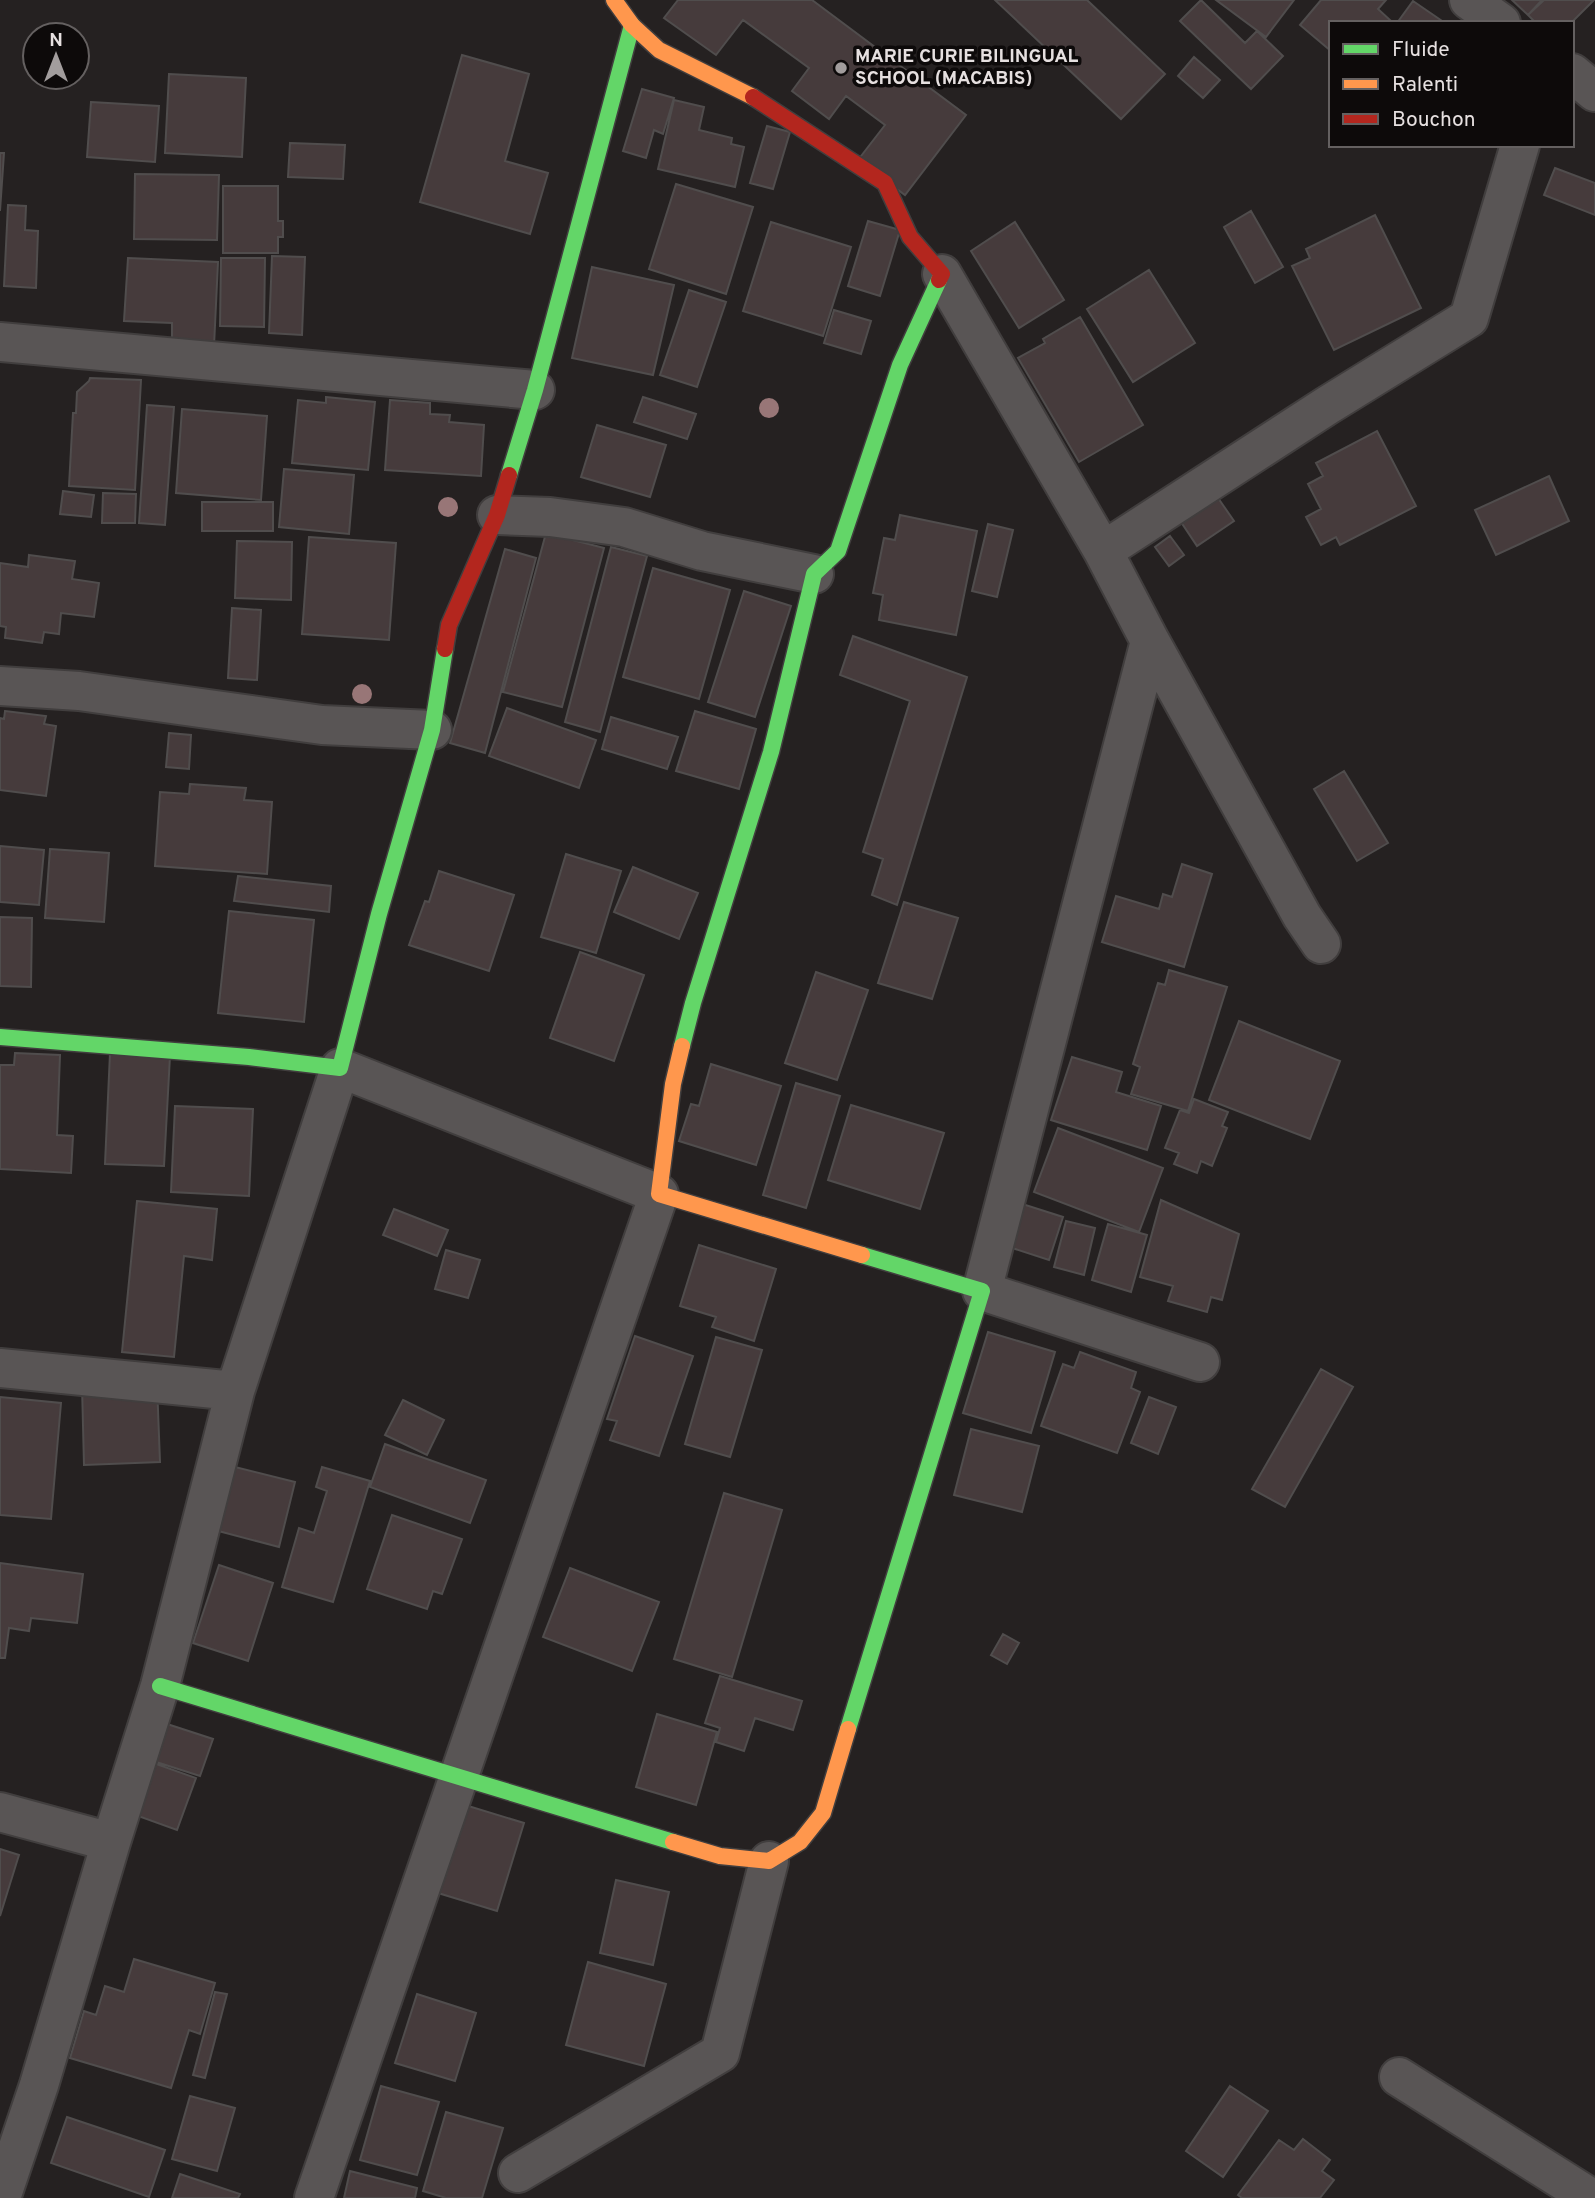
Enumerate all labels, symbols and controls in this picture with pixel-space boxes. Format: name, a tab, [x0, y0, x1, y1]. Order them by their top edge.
north arrow	[21, 21, 91, 91]
legend	[1329, 21, 1574, 147]
text: N	[49, 29, 63, 53]
text: Fluide	[1392, 37, 1450, 64]
place label: MARIE CURIE BILINGUAL SCHOOL (MACABIS)	[855, 45, 1079, 91]
marker: MARIE CURIE BILINGUAL SCHOOL (MACABIS)	[833, 60, 849, 76]
text: Ralenti	[1392, 72, 1458, 99]
text: Bouchon	[1392, 107, 1475, 134]

